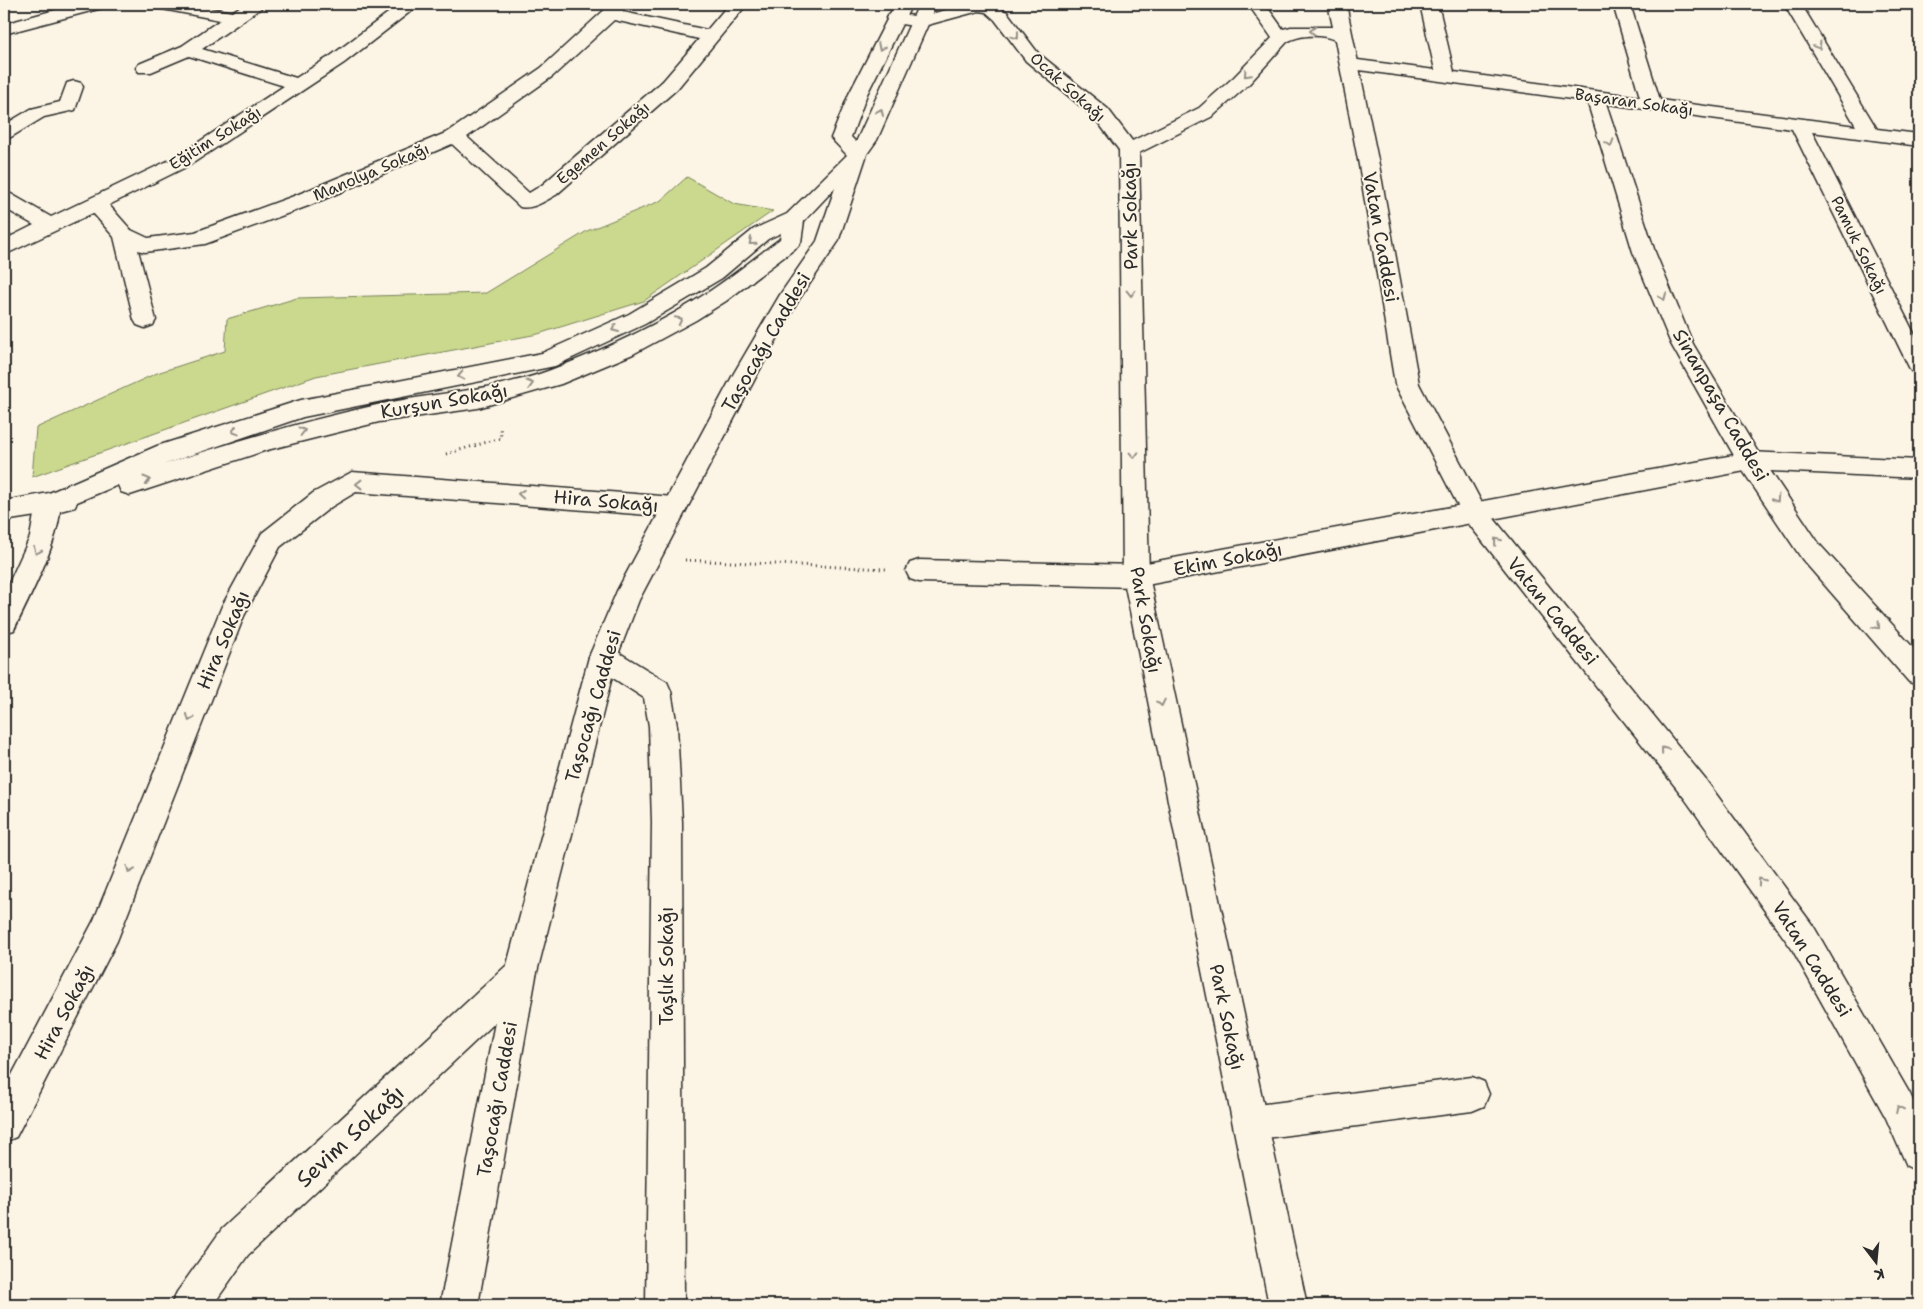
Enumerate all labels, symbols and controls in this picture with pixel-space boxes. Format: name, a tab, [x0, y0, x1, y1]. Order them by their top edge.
one-way arrow	[1308, 26, 1316, 36]
one-way arrow	[1011, 30, 1019, 39]
one-way arrow	[1812, 40, 1822, 49]
one-way arrow	[877, 42, 887, 51]
street label: Ocak Sokağı	[1026, 48, 1110, 126]
one-way arrow	[1244, 68, 1253, 77]
street label: Başaran Sokağı	[1574, 83, 1694, 121]
street label: Egemen Sokağı	[552, 97, 654, 189]
street label: Eğitim Sokağı	[165, 101, 265, 175]
one-way arrow	[873, 108, 884, 117]
street label: Manolya Sokağı	[310, 138, 432, 206]
one-way arrow	[1604, 139, 1614, 147]
street label: Park Sokağı	[1117, 162, 1143, 270]
street label: Vatan Caddesi	[1357, 170, 1405, 304]
street label: Pamuk Sokağı	[1826, 192, 1892, 298]
one-way arrow	[748, 236, 757, 245]
street label: Taşocağı Caddesi	[716, 267, 816, 417]
one-way arrow	[1126, 289, 1136, 297]
one-way arrow	[1656, 292, 1667, 301]
one-way arrow	[673, 316, 682, 326]
one-way arrow	[611, 323, 620, 333]
street label: Sinanpaşa Caddesi	[1667, 324, 1775, 486]
one-way arrow	[456, 370, 465, 381]
street label: Kurşun Sokağı	[378, 378, 510, 424]
one-way arrow	[525, 380, 533, 390]
one-way arrow	[231, 425, 240, 435]
one-way arrow	[298, 427, 306, 437]
one-way arrow	[1129, 452, 1139, 459]
one-way arrow	[143, 475, 151, 485]
one-way arrow	[354, 478, 362, 489]
street label: Hira Sokağı	[553, 484, 659, 518]
one-way arrow	[517, 489, 525, 500]
one-way arrow	[1770, 494, 1779, 503]
street label: Ekim Sokağı	[1171, 536, 1285, 582]
one-way arrow	[1495, 538, 1503, 547]
one-way arrow	[32, 546, 43, 555]
street label: Vatan Caddesi	[1502, 552, 1604, 670]
street label: Park Sokağı	[1124, 565, 1168, 675]
street label: Hira Sokağı	[191, 587, 255, 693]
one-way arrow	[1871, 620, 1880, 629]
street label: Taşocağı Caddesi	[559, 627, 627, 785]
one-way arrow	[1155, 698, 1166, 707]
one-way arrow	[186, 714, 196, 722]
one-way arrow	[1661, 747, 1669, 756]
one-way arrow	[126, 865, 136, 873]
one-way arrow	[1758, 877, 1767, 886]
street label: Vatan Caddesi	[1766, 896, 1858, 1022]
street label: Taşlık Sokağı	[654, 907, 679, 1025]
street label: Hira Sokağı	[28, 960, 100, 1064]
street label: Park Sokağı	[1204, 962, 1250, 1072]
street label: Taşocağı Caddesi	[471, 1019, 523, 1179]
street label: Sevim Sokağı	[290, 1078, 410, 1194]
one-way arrow	[1895, 1105, 1905, 1114]
north arrow	[1850, 1236, 1900, 1286]
text: K	[1872, 1265, 1887, 1285]

